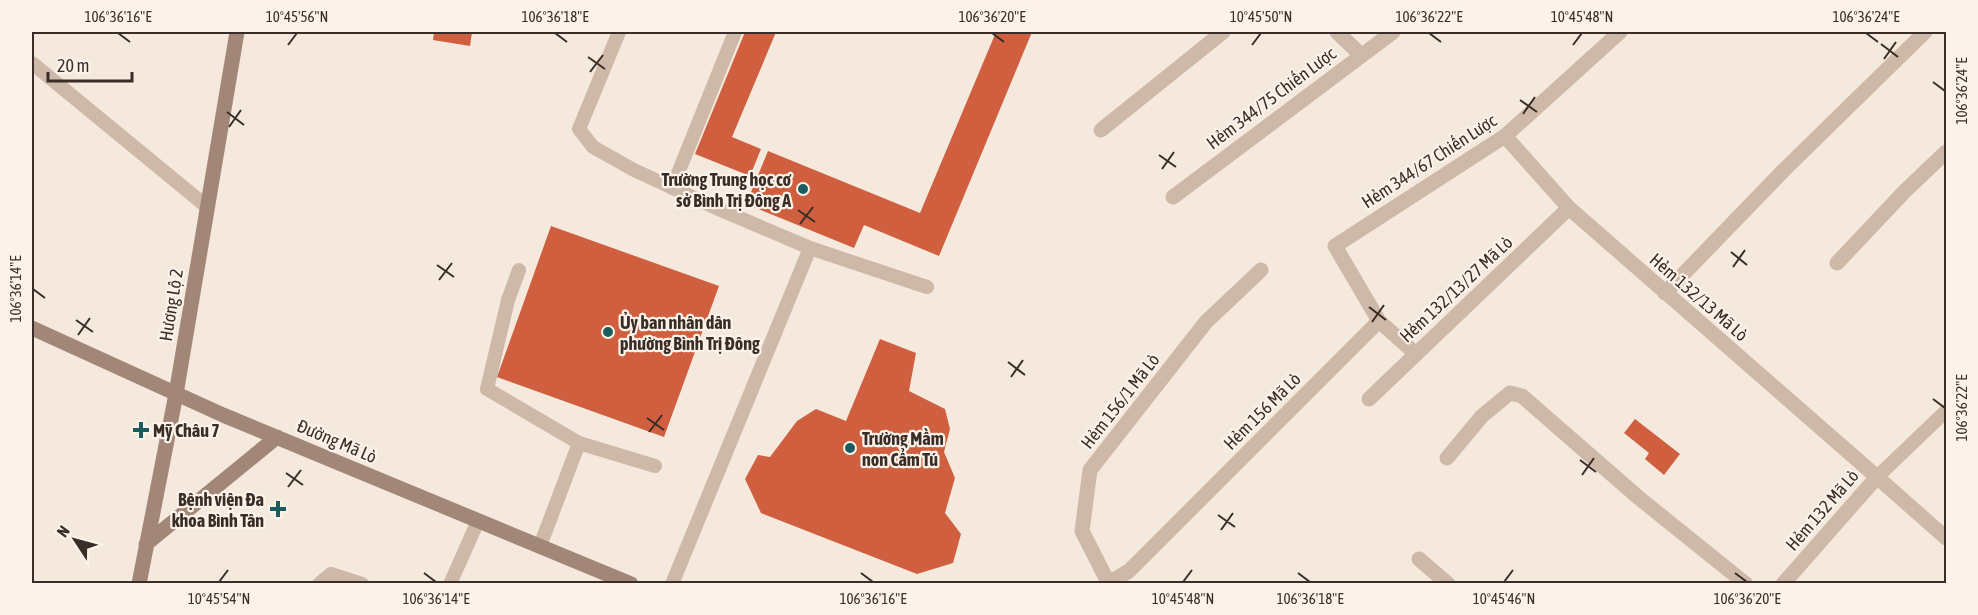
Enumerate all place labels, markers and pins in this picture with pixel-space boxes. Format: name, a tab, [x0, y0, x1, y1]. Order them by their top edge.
place label: Trường Trung học cơ sở Bình Trị Đông A	[662, 169, 792, 211]
marker: Trường Trung học cơ sở Bình Trị Đông A	[796, 182, 810, 196]
place label: Ủy ban nhân dân phường Bình Trị Đông	[620, 311, 760, 354]
marker: Ủy ban nhân dân phường Bình Trị Đông	[601, 325, 615, 339]
place label: Mỹ Châu 7	[153, 420, 220, 441]
marker: Mỹ Châu 7	[134, 423, 148, 437]
place label: Trường Mầm non Cẩm Tú	[862, 428, 944, 470]
marker: Trường Mầm non Cẩm Tú	[843, 441, 857, 455]
place label: Bệnh viện Đa khoa Bình Tân	[172, 489, 264, 531]
marker: Bệnh viện Đa khoa Bình Tân	[269, 500, 287, 518]

